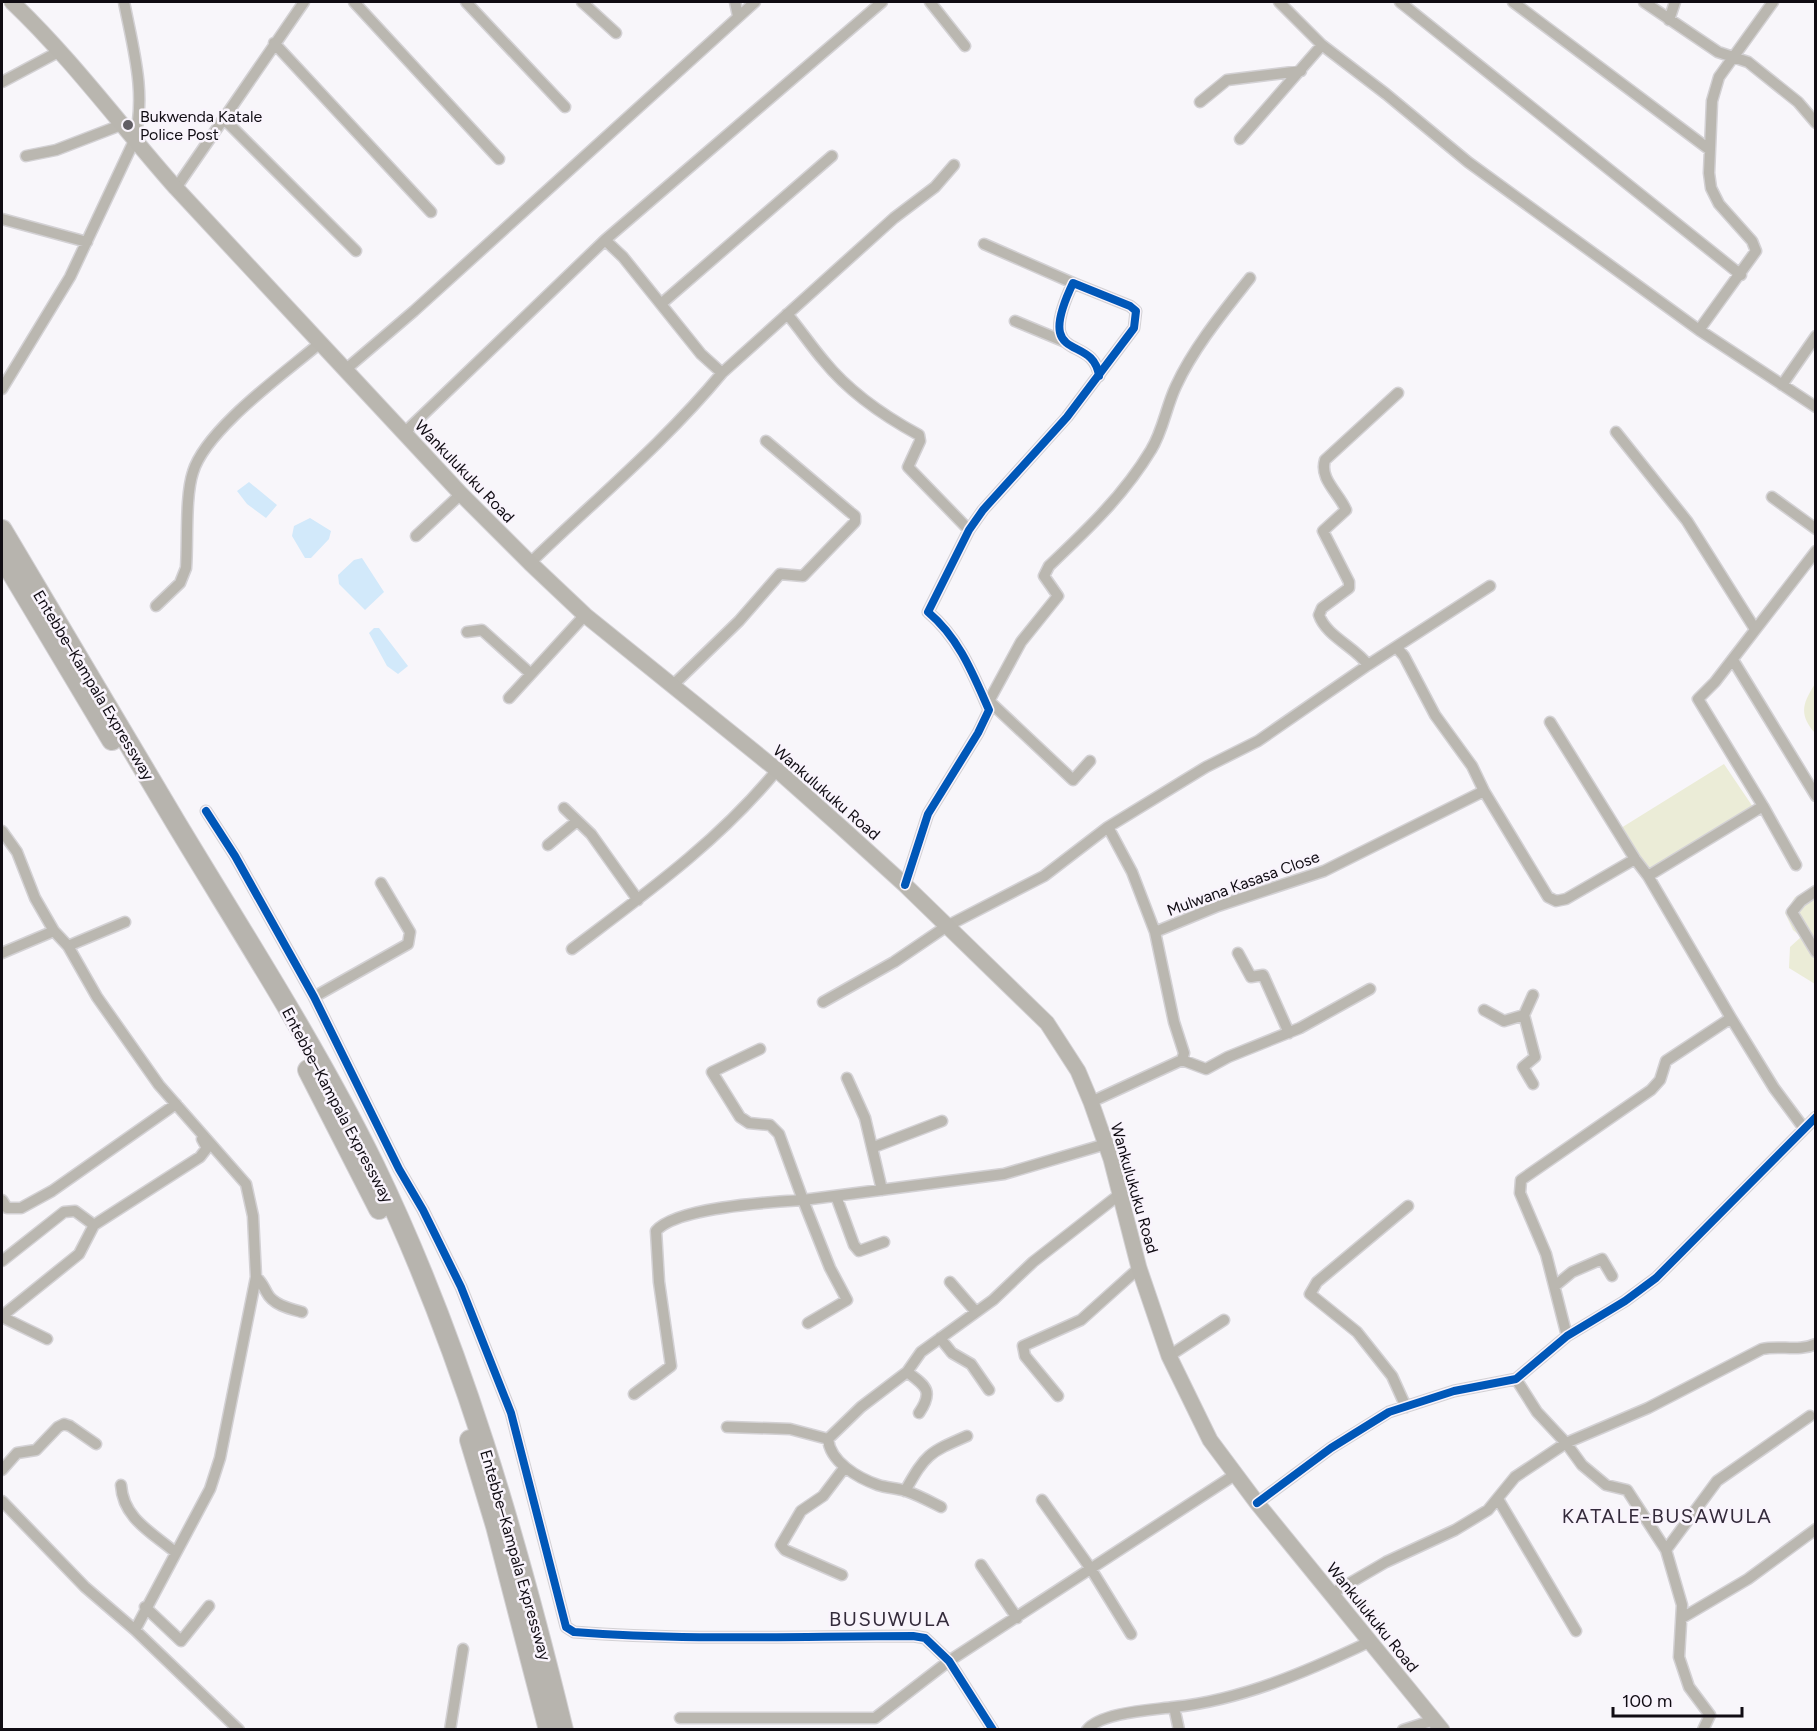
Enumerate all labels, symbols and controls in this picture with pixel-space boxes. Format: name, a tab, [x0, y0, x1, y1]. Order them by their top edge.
place label: Bukwenda Katale Police Post	[140, 107, 262, 144]
marker: Bukwenda Katale Police Post	[121, 118, 135, 132]
street label: Wankulukuku Road	[411, 416, 518, 527]
street label: Entebbe–Kampala Expressway	[29, 587, 158, 784]
street label: Wankulukuku Road	[769, 741, 884, 844]
street label: Mulwana Kasasa Close	[1164, 847, 1322, 920]
street label: Entebbe–Kampala Expressway	[278, 1004, 398, 1207]
street label: Wankulukuku Road	[1107, 1121, 1162, 1256]
street label: Entebbe–Kampala Expressway	[476, 1448, 555, 1663]
district label: KATALE-BUSAWULA	[1562, 1504, 1772, 1528]
street label: Wankulukuku Road	[1323, 1559, 1423, 1676]
district label: BUSUWULA	[829, 1607, 951, 1631]
scale bar	[1613, 1680, 1742, 1718]
text: 100 m	[1622, 1690, 1672, 1712]

